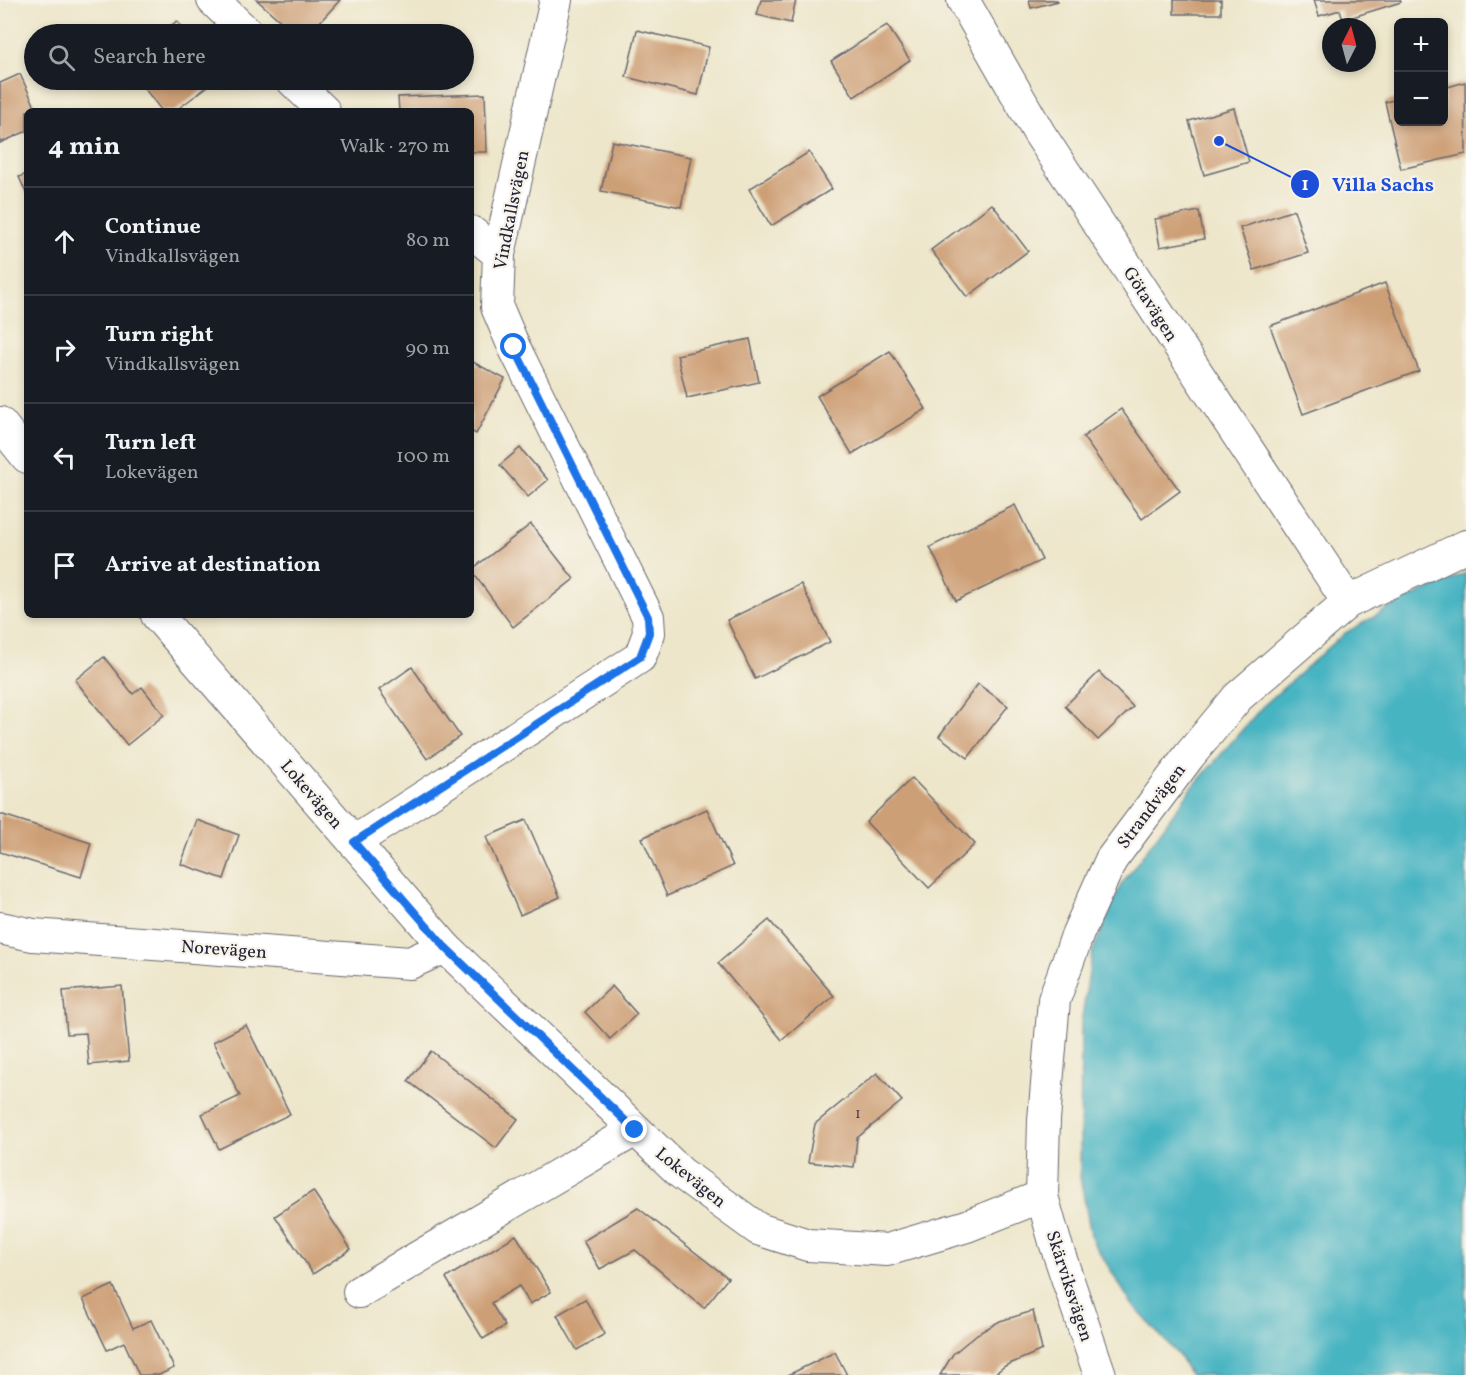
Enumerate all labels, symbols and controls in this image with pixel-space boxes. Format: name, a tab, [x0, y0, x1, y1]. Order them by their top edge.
north arrow	[1322, 18, 1376, 72]
map controls	[1394, 18, 1448, 126]
button: +	[1394, 18, 1448, 72]
search box	[24, 24, 474, 90]
icon: search	[45, 41, 78, 74]
text: Search here	[93, 42, 206, 73]
button: −	[1394, 72, 1448, 126]
text: 4 min	[48, 129, 120, 165]
text: Walk · 270 m	[340, 133, 450, 161]
street label: Vindkallsvägen	[489, 148, 536, 272]
callout: Villa Sachs	[1290, 165, 1446, 203]
text: Villa Sachs	[1332, 172, 1434, 200]
text: 1	[1301, 173, 1309, 198]
text: Continue	[105, 212, 201, 243]
icon: ahead	[48, 225, 81, 258]
text: 80 m	[406, 227, 450, 255]
text: Vindkallsvägen	[105, 243, 240, 271]
street label: Götavägen	[1116, 263, 1183, 347]
text: Turn right	[105, 320, 213, 351]
icon: right	[48, 333, 81, 366]
route start	[500, 333, 526, 359]
text: 90 m	[406, 335, 450, 363]
text: Vindkallsvägen	[105, 351, 240, 379]
text: Turn left	[105, 428, 196, 459]
icon: left	[48, 441, 81, 474]
text: 100 m	[396, 443, 450, 471]
text: Lokevägen	[105, 459, 199, 487]
icon: arrive	[48, 549, 81, 582]
text: Arrive at destination	[105, 550, 321, 581]
street label: Lokevägen	[274, 755, 348, 835]
street label: Strandvägen	[1112, 759, 1193, 855]
street label: Norevägen	[180, 935, 268, 966]
house number: 1	[855, 1104, 861, 1125]
route end	[621, 1116, 647, 1142]
street label: Lokevägen	[649, 1142, 731, 1215]
street label: Skärviksvägen	[1039, 1228, 1098, 1345]

